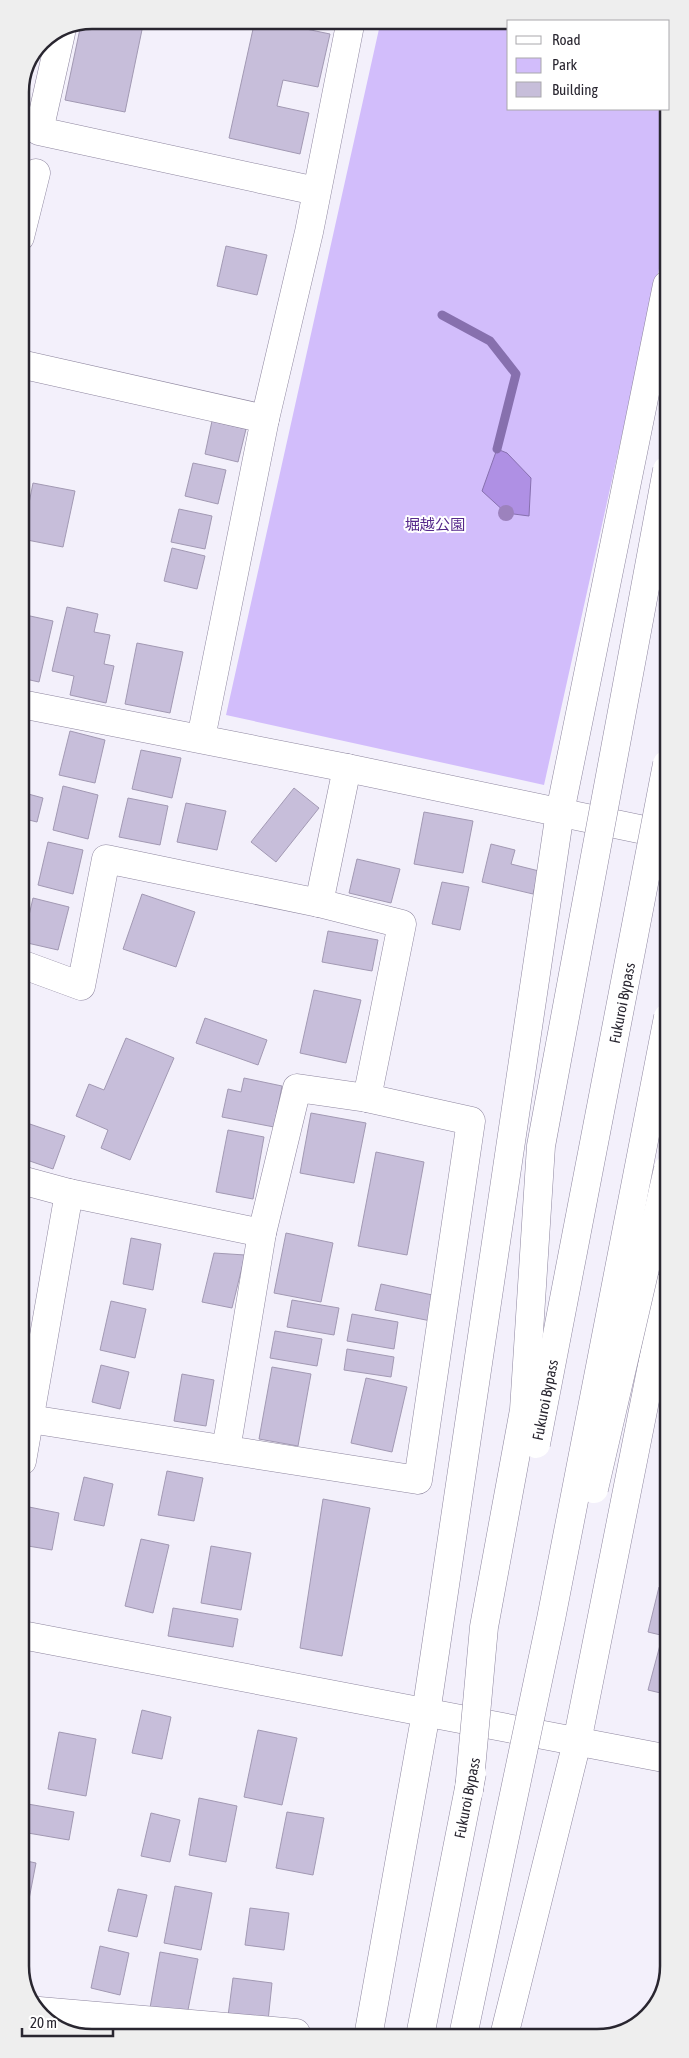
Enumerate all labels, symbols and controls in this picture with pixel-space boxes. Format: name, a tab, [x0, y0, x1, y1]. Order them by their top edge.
legend	[507, 20, 669, 110]
text: Road	[552, 31, 581, 48]
text: Park	[552, 56, 577, 73]
text: Building	[552, 81, 598, 98]
park label: 堀越公園	[405, 516, 465, 533]
street label: Fukuroi Bypass	[606, 961, 638, 1045]
street label: Fukuroi Bypass	[529, 1358, 561, 1442]
street label: Fukuroi Bypass	[451, 1756, 483, 1840]
scale bar	[22, 2006, 114, 2038]
text: 20 m	[30, 2014, 57, 2031]

